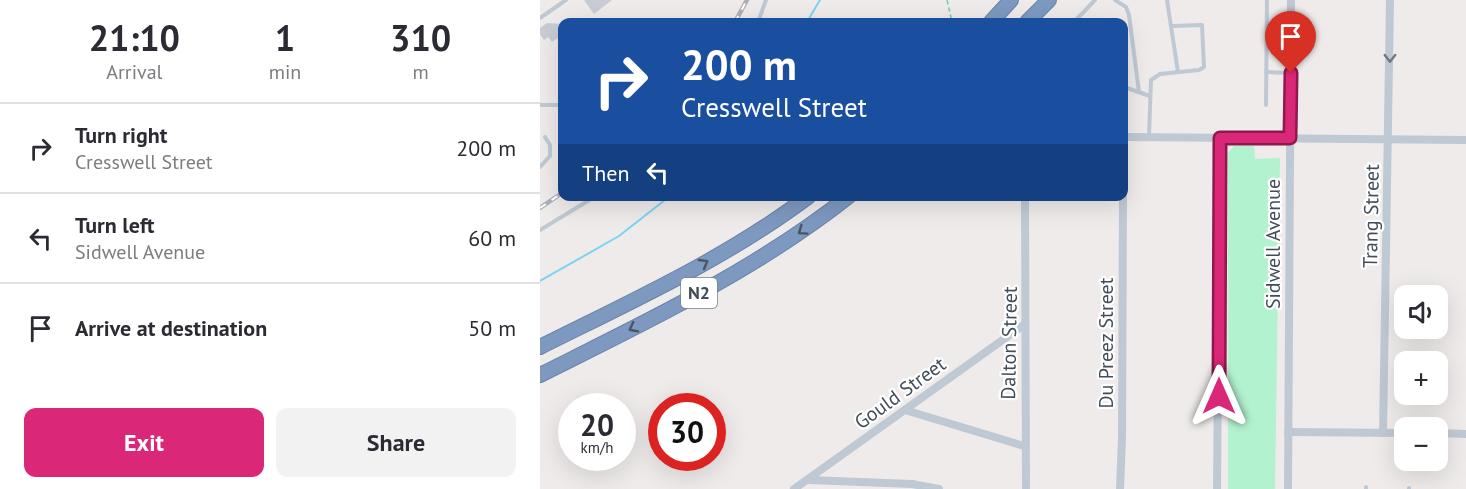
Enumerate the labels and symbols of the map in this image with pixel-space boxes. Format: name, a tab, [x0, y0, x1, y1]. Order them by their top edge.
pin	[1265, 11, 1316, 73]
one-way arrow	[1384, 54, 1396, 63]
street label: Trang Street	[1357, 164, 1385, 268]
street label: Sidwell Avenue	[1260, 179, 1286, 309]
one-way arrow	[798, 224, 809, 235]
one-way arrow	[698, 259, 708, 270]
street label: Du Preez Street	[1093, 277, 1119, 409]
road number: N2	[681, 278, 717, 308]
street label: Dalton Street	[995, 286, 1023, 400]
one-way arrow	[628, 320, 639, 332]
street label: Gould Street	[849, 351, 951, 435]
position arrow	[1187, 364, 1251, 428]
speed limit sign: 30	[648, 393, 726, 471]

